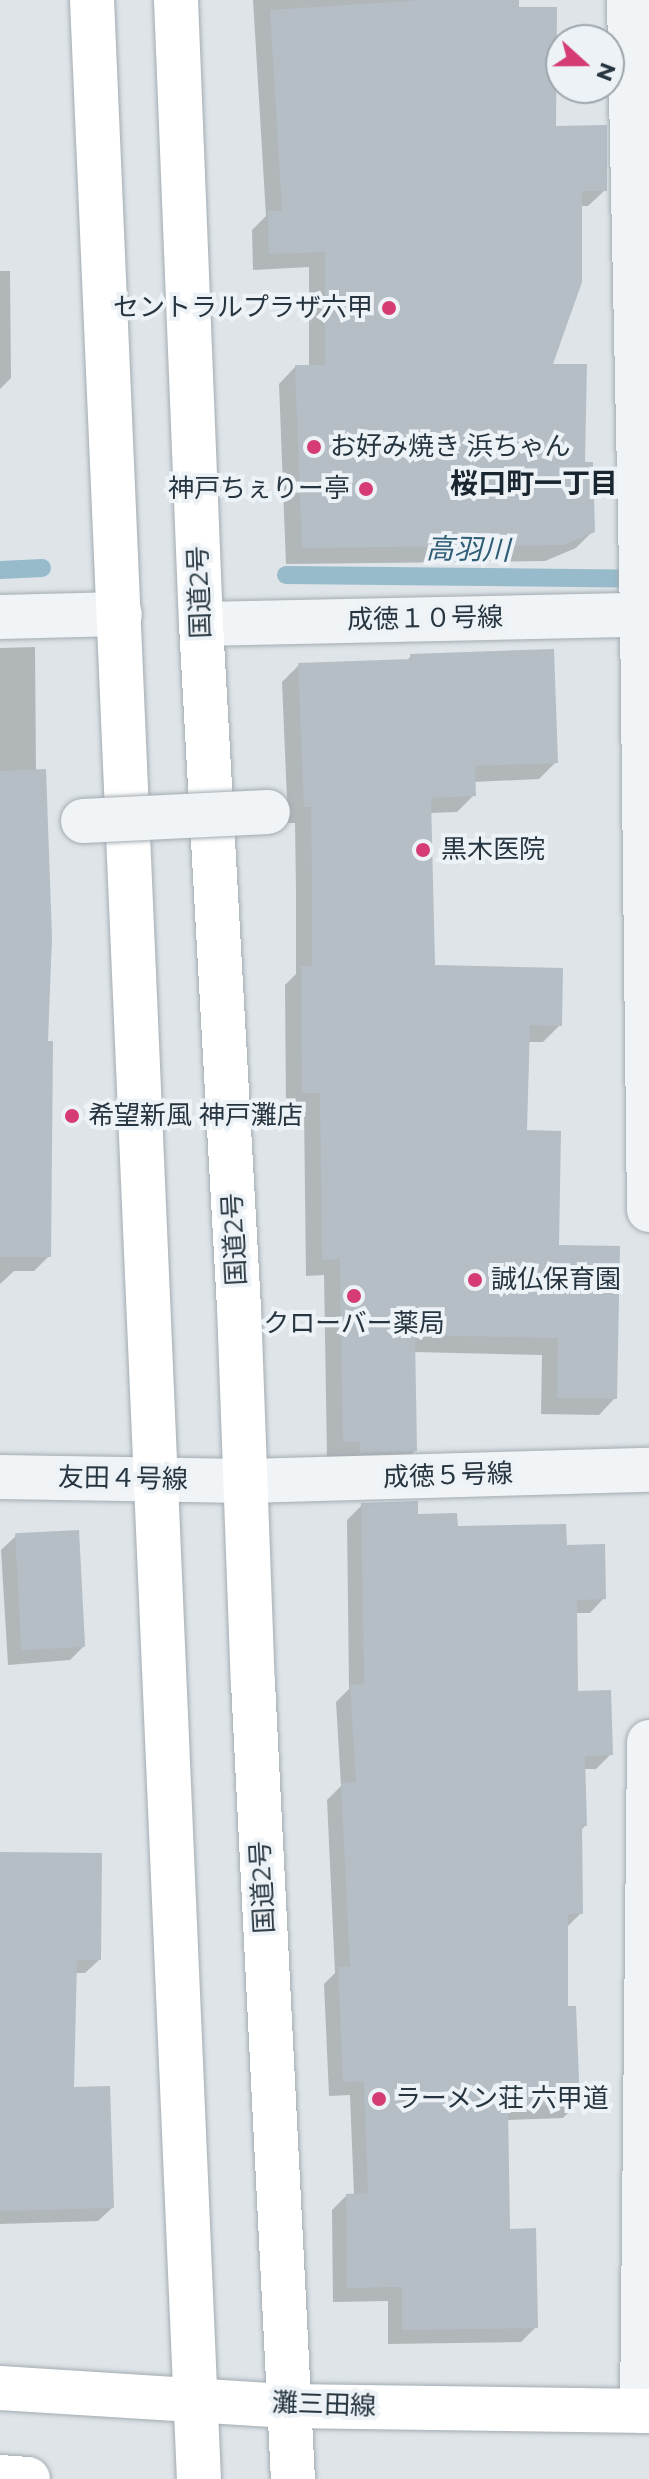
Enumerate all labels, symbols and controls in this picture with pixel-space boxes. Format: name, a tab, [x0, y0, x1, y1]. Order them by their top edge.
north arrow	[545, 24, 625, 104]
text: N	[590, 59, 622, 85]
place label: セントラルプラザ六甲	[113, 292, 373, 324]
marker: セントラルプラザ六甲	[380, 299, 398, 317]
place label: お好み焼き 浜ちゃん	[330, 431, 571, 463]
marker: お好み焼き 浜ちゃん	[305, 438, 323, 456]
district label: 桜口町一丁目	[450, 466, 618, 500]
place label: 神戸ちぇりー亭	[168, 473, 350, 505]
marker: 神戸ちぇりー亭	[357, 480, 375, 498]
water label: 高羽川	[426, 531, 510, 567]
street label: 国道2号	[183, 545, 217, 639]
street label: 成徳１０号線	[347, 602, 503, 636]
place label: 黒木医院	[441, 834, 545, 866]
marker: 黒木医院	[412, 839, 434, 861]
place label: 希望新風 神戸灘店	[88, 1100, 303, 1132]
marker: 希望新風 神戸灘店	[63, 1107, 81, 1125]
street label: 国道2号	[217, 1192, 253, 1286]
place label: 誠仏保育園	[491, 1264, 621, 1296]
marker: 誠仏保育園	[466, 1271, 484, 1289]
marker: クローバー薬局	[345, 1287, 363, 1305]
place label: クローバー薬局	[263, 1308, 445, 1340]
street label: 成徳５号線	[382, 1458, 514, 1494]
street label: 友田４号線	[58, 1462, 188, 1496]
street label: 国道2号	[245, 1840, 281, 1934]
place label: ラーメン荘 六甲道	[395, 2083, 610, 2115]
marker: ラーメン荘 六甲道	[370, 2090, 388, 2108]
street label: 灘三田線	[271, 2388, 377, 2422]

